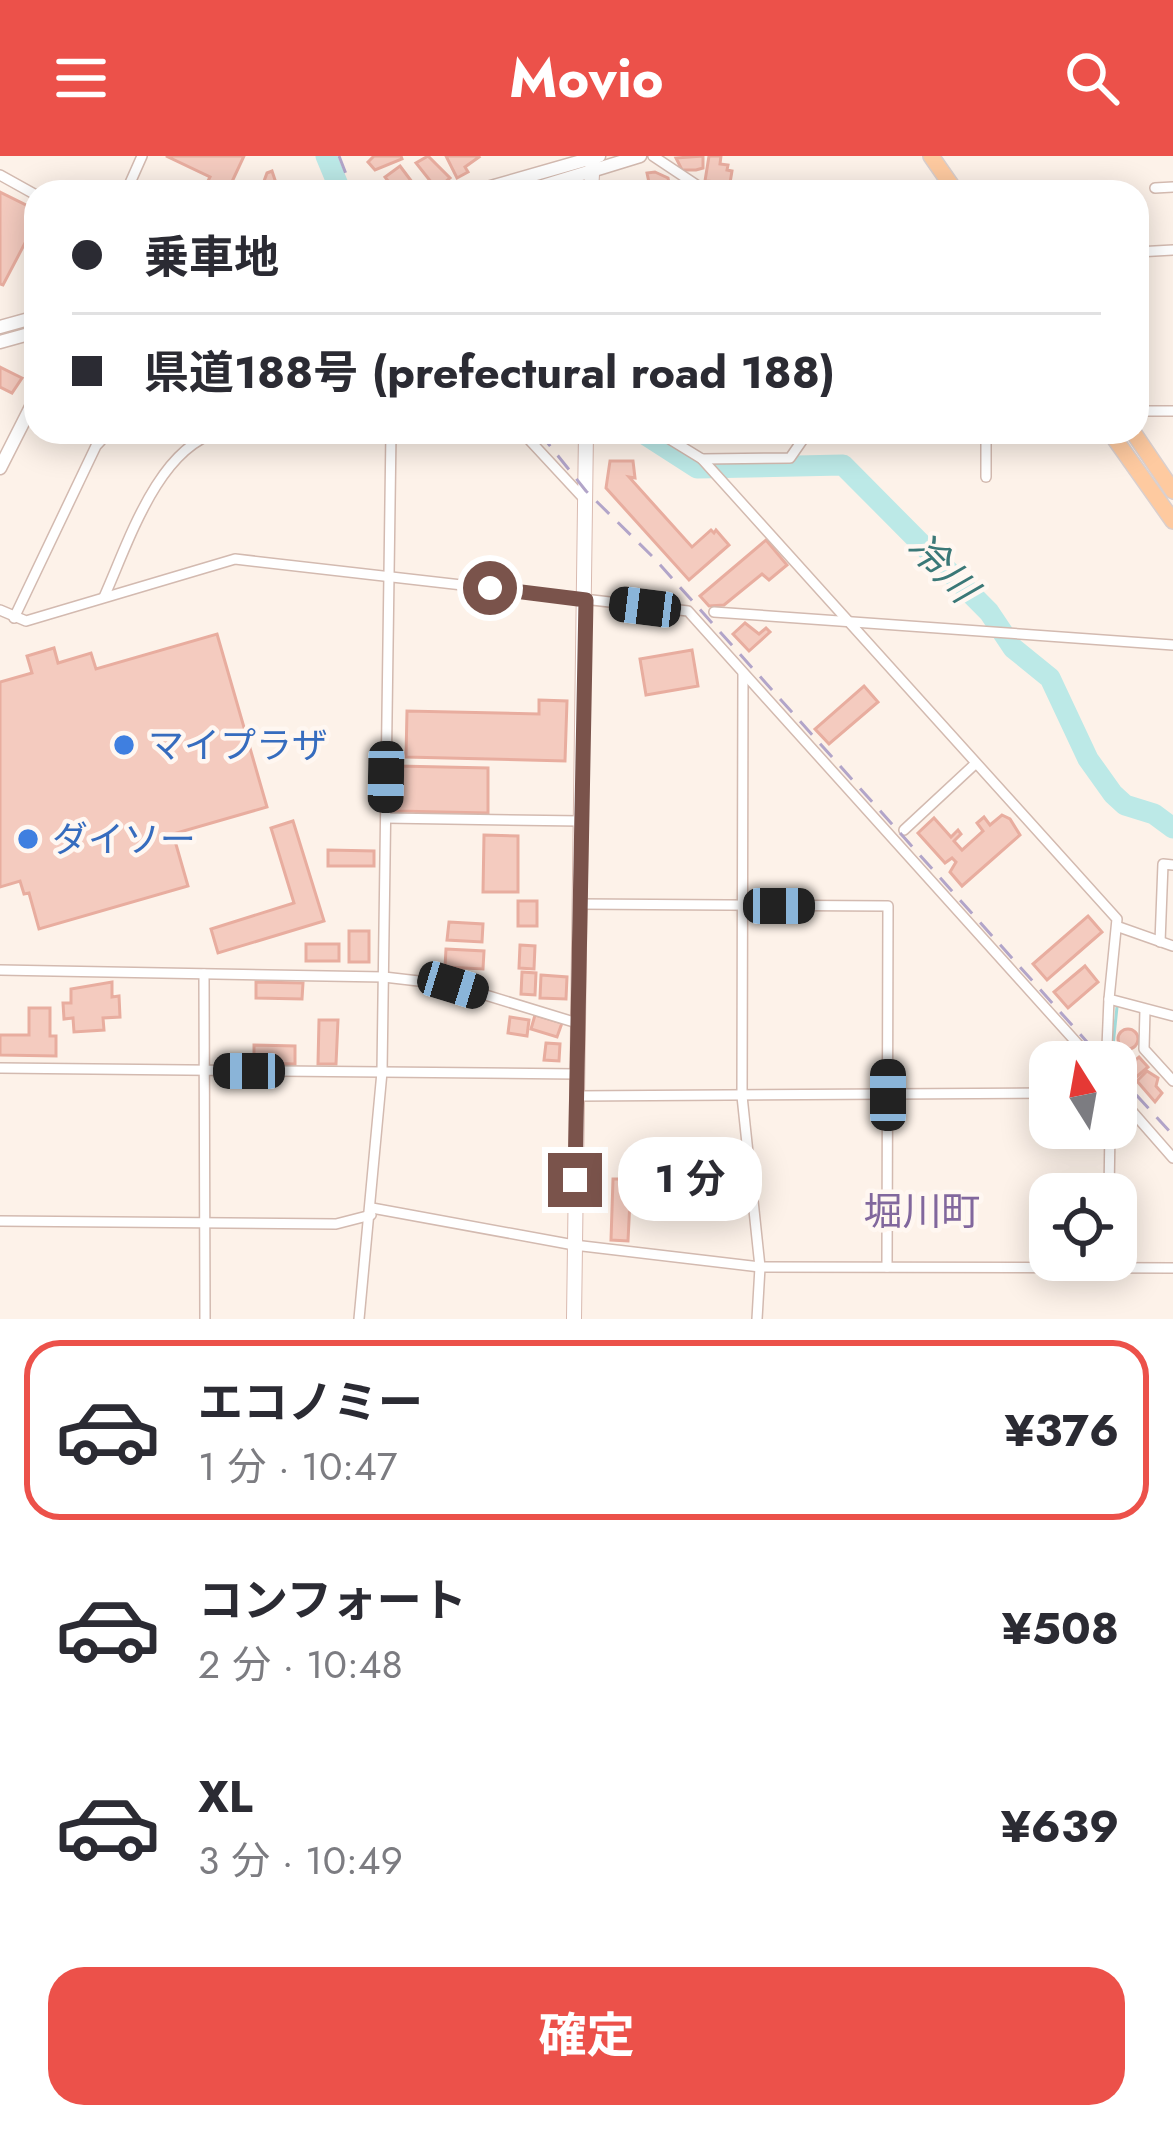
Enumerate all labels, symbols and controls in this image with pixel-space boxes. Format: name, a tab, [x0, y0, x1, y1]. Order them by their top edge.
text: Movio	[509, 39, 664, 117]
icon: menu	[48, 45, 114, 111]
icon: search	[1059, 45, 1125, 111]
text: 乗車地	[144, 225, 279, 290]
text: 県道188号 (prefectural road 188)	[144, 340, 835, 405]
water label: 冷川	[895, 519, 993, 618]
route start	[463, 561, 517, 615]
car	[607, 585, 683, 629]
place label: マイプラザ	[148, 719, 328, 771]
marker: マイプラザ	[111, 732, 137, 758]
car	[367, 741, 405, 813]
place label: ダイソー	[52, 813, 196, 865]
marker: ダイソー	[15, 826, 41, 852]
car	[743, 888, 815, 924]
car	[413, 957, 493, 1013]
north arrow	[1029, 1041, 1137, 1149]
map controls	[1029, 1041, 1137, 1281]
car	[213, 1053, 285, 1089]
car	[870, 1059, 906, 1131]
callout: 1 分	[617, 1138, 761, 1222]
text: 1 分	[655, 1150, 725, 1207]
route end	[548, 1153, 602, 1207]
button: locate	[1029, 1173, 1137, 1281]
district label: 堀川町	[863, 1183, 981, 1240]
text: エコノミー	[198, 1370, 423, 1435]
icon: car	[54, 1376, 162, 1484]
text: ¥376	[1004, 1398, 1119, 1463]
text: 1 分 · 10:47	[198, 1438, 397, 1495]
text: コンフォート	[198, 1568, 467, 1633]
icon: car	[54, 1574, 162, 1682]
text: ¥508	[1002, 1596, 1119, 1661]
text: 2 分 · 10:48	[198, 1636, 403, 1693]
text: XL	[198, 1764, 253, 1829]
icon: car	[54, 1772, 162, 1880]
text: ¥639	[1001, 1794, 1119, 1859]
text: 3 分 · 10:49	[198, 1832, 403, 1889]
button: 確定	[48, 1967, 1125, 2105]

